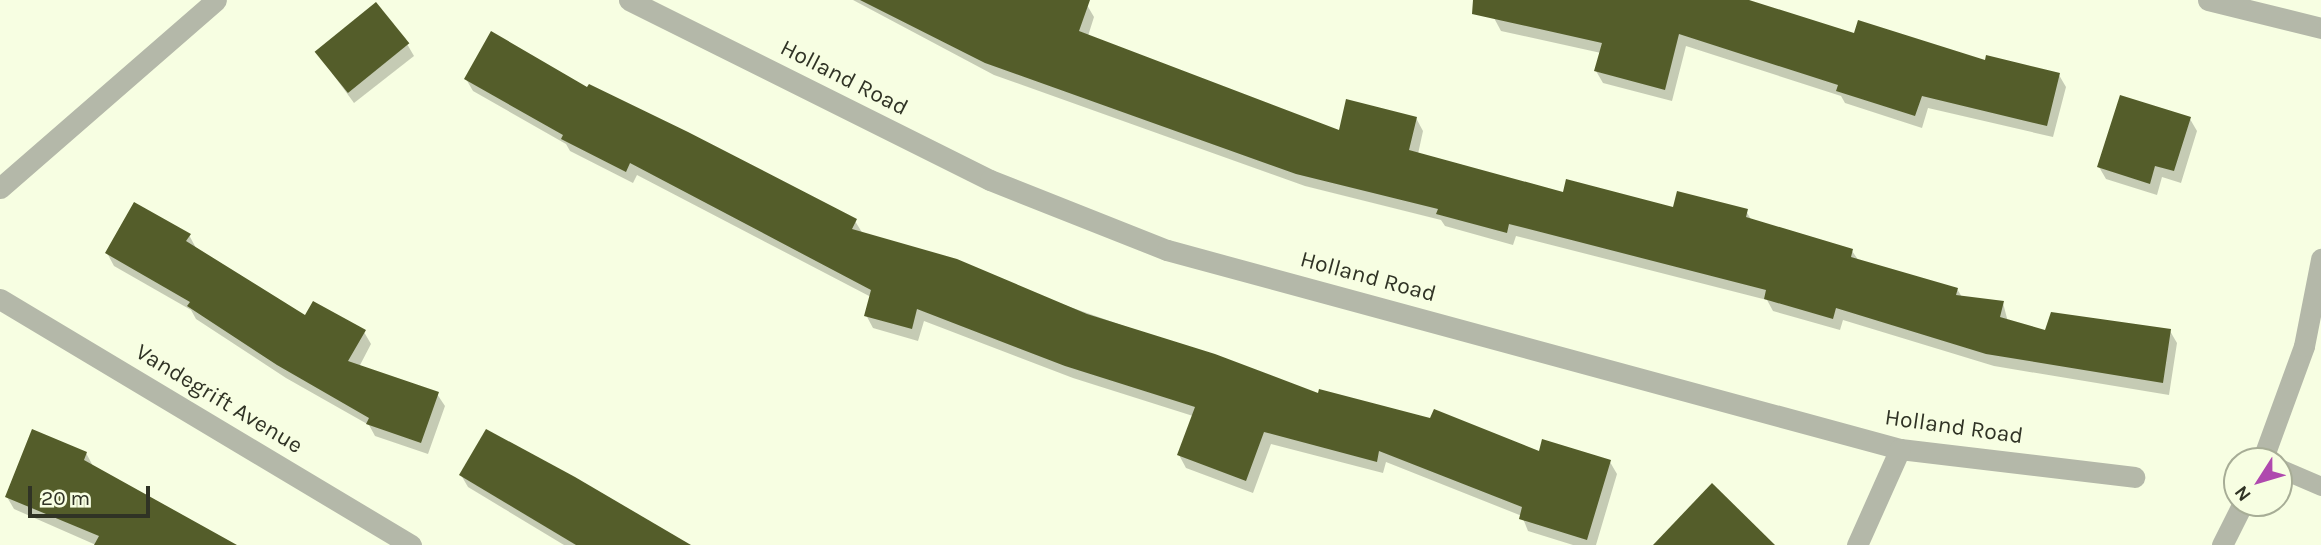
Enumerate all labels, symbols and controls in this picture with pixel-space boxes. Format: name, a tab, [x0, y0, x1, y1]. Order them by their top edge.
street label: Holland Road	[776, 34, 912, 122]
street label: Holland Road	[1297, 246, 1439, 308]
street label: Vandegrift Avenue	[130, 338, 308, 460]
street label: Holland Road	[1883, 404, 2025, 450]
north arrow	[2223, 447, 2293, 517]
scale bar	[32, 472, 154, 516]
text: N	[2230, 481, 2256, 505]
text: 20 m	[41, 486, 90, 510]

